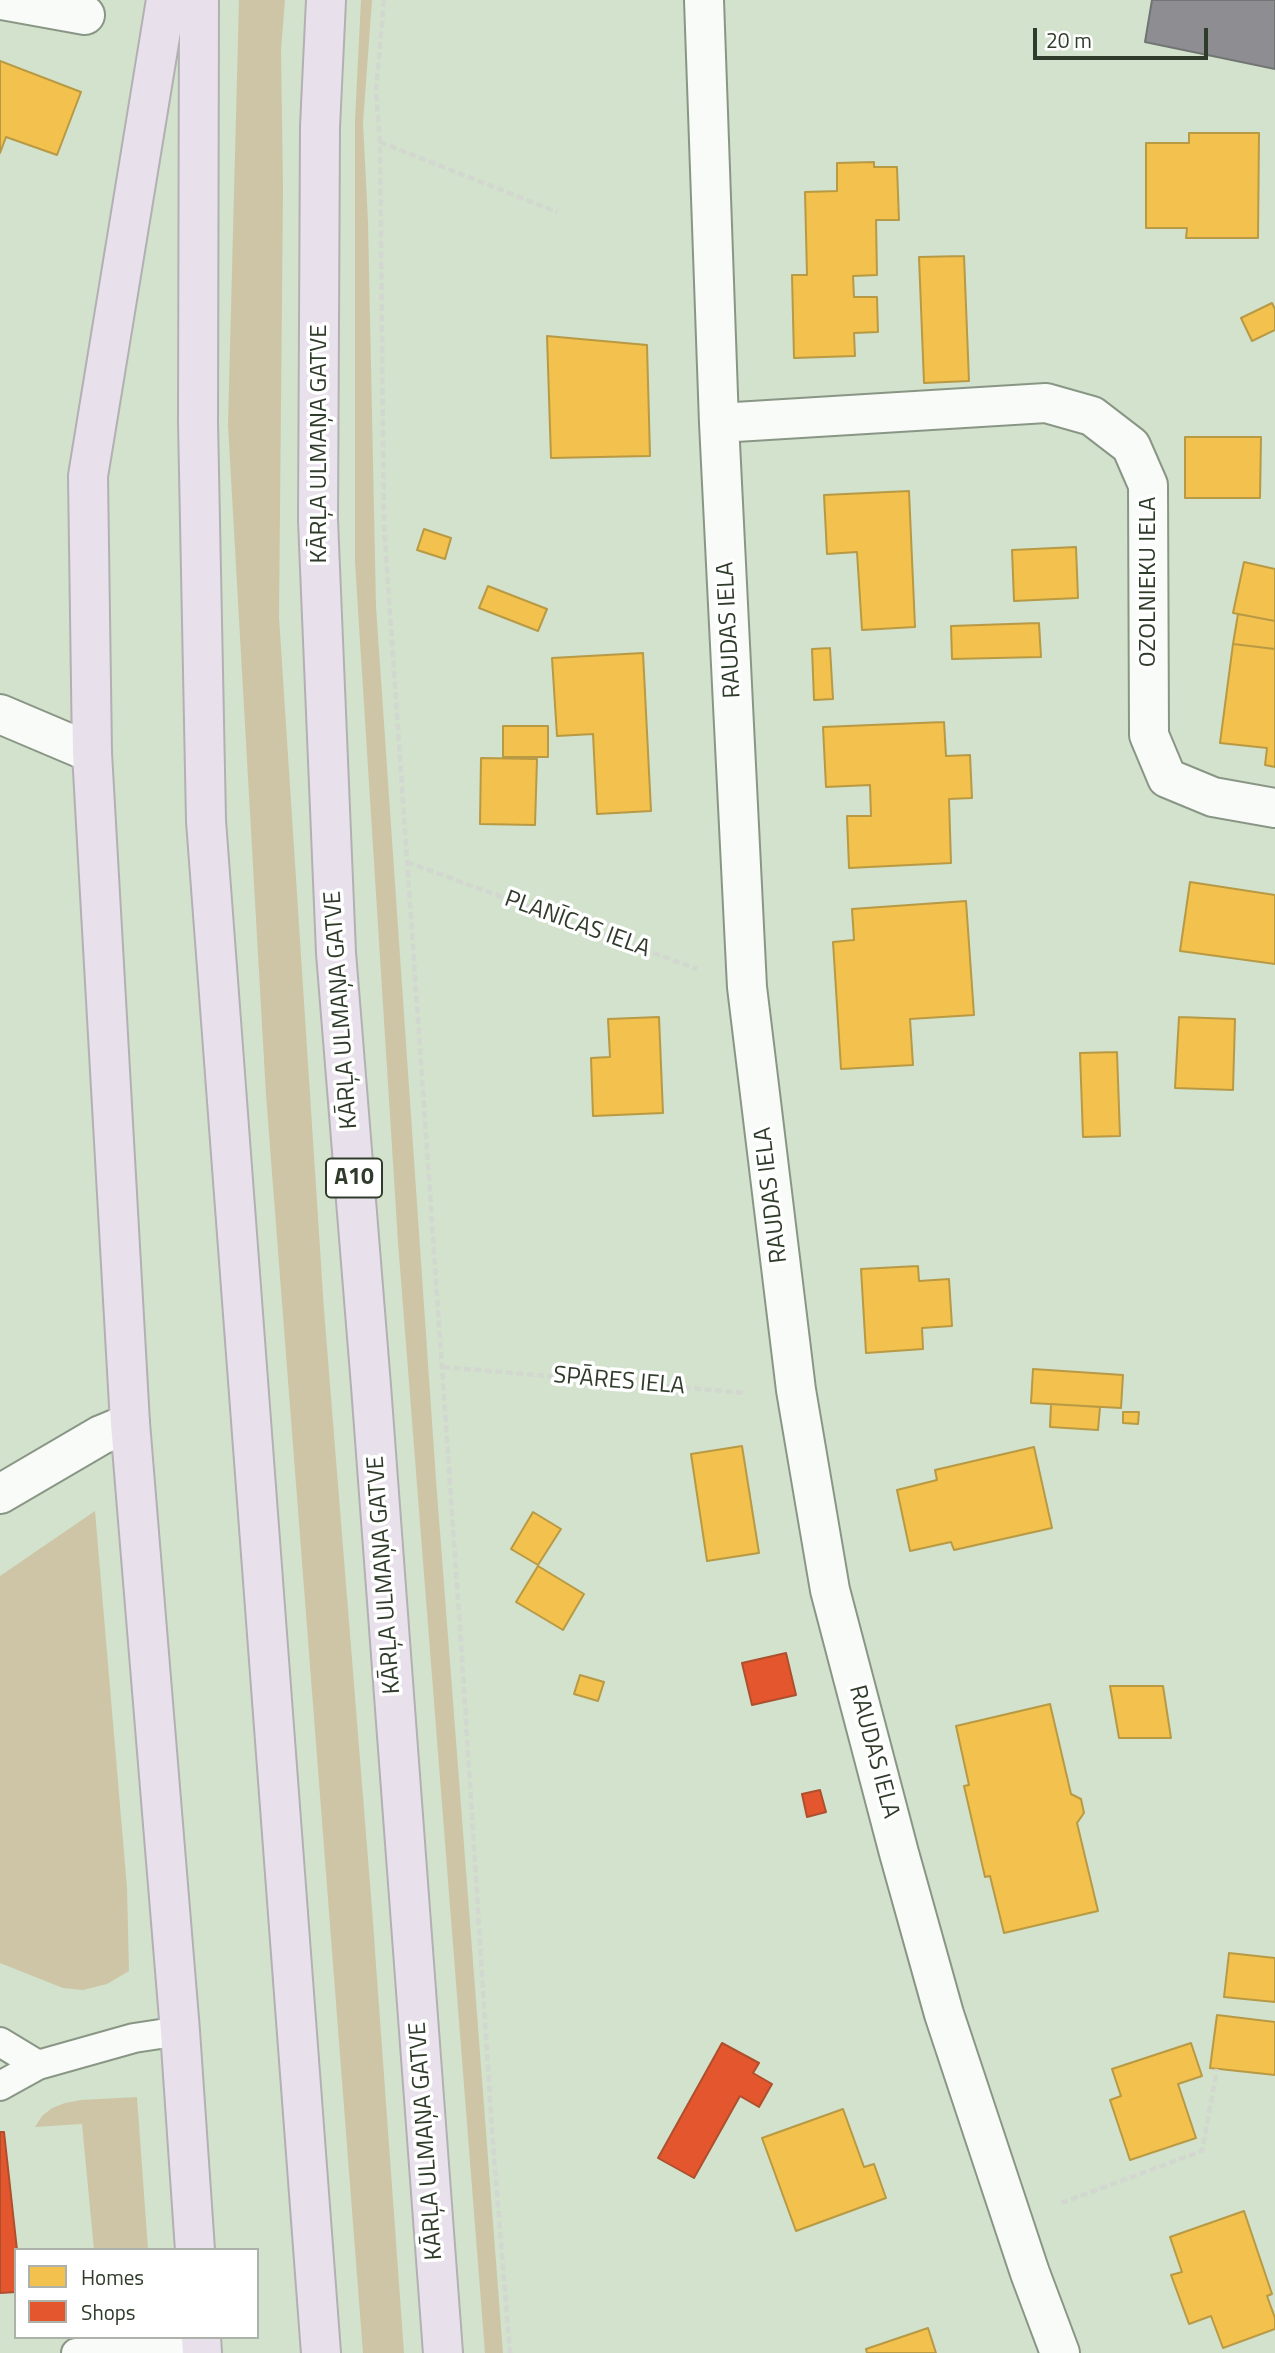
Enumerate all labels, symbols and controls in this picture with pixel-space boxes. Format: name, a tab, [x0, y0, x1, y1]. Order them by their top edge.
scale bar	[1037, 14, 1212, 58]
text: 20 m	[1046, 24, 1092, 56]
street label: KĀRĻA ULMAŅA GATVE	[306, 325, 334, 563]
street label: OZOLNIEKU IELA	[1135, 497, 1163, 667]
street label: RAUDAS IELA	[712, 561, 748, 699]
street label: PLANĪCAS IELA	[500, 885, 654, 965]
street label: KĀRĻA ULMAŅA GATVE	[319, 890, 365, 1130]
street label: RAUDAS IELA	[749, 1125, 795, 1265]
road number: A10	[326, 1158, 382, 1198]
street label: SPĀRES IELA	[552, 1362, 686, 1402]
street label: KĀRĻA ULMAŅA GATVE	[362, 1455, 408, 1695]
street label: RAUDAS IELA	[841, 1682, 905, 1822]
street label: KĀRĻA ULMAŅA GATVE	[404, 2021, 450, 2261]
legend	[14, 2248, 259, 2339]
text: Homes	[81, 2261, 144, 2293]
text: Shops	[81, 2296, 136, 2328]

